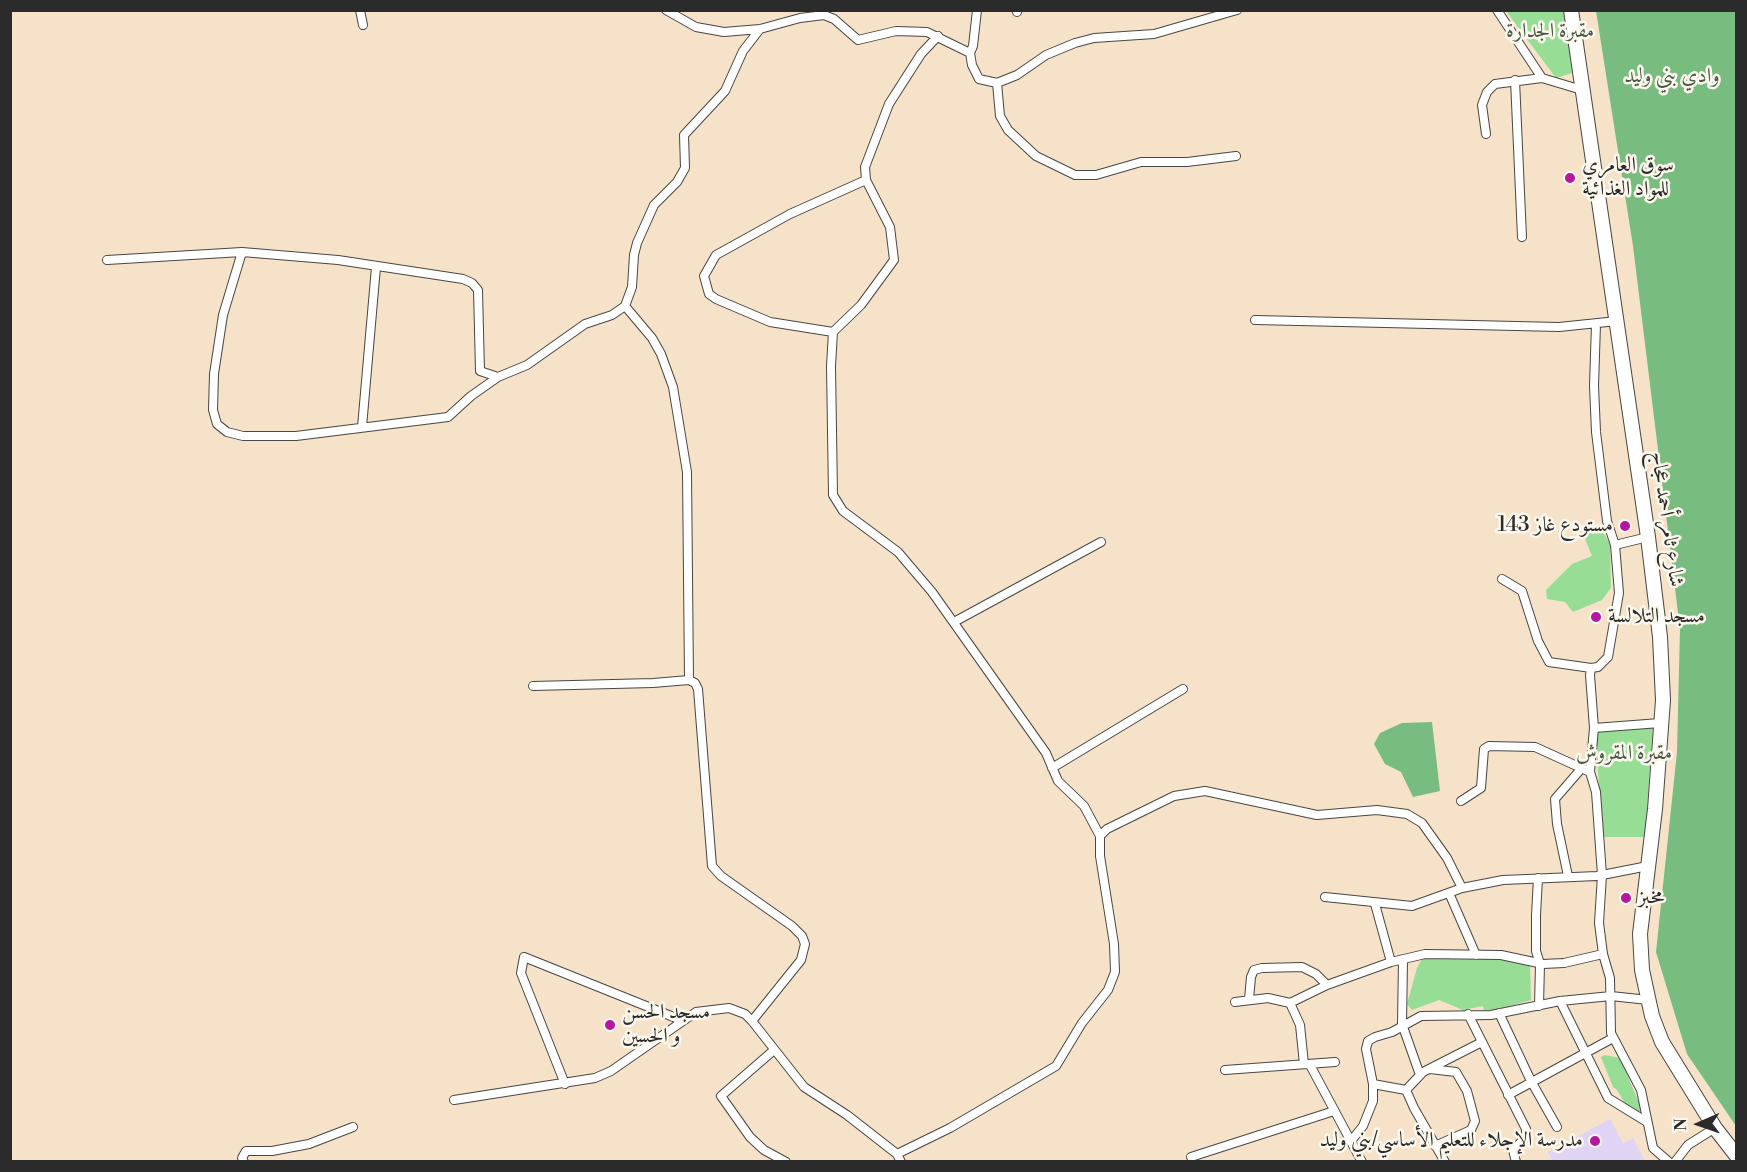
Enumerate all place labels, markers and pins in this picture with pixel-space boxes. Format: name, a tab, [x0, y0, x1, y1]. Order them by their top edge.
place label: سوق العامري للمواد الغذائية	[1582, 153, 1674, 203]
marker: سوق العامري للمواد الغذائية	[1563, 171, 1577, 185]
place label: مستودع غاز 143	[1497, 513, 1613, 539]
marker: مستودع غاز 143	[1618, 519, 1632, 533]
place label: مسجد التلالسة	[1608, 604, 1705, 630]
marker: مسجد التلالسة	[1589, 610, 1603, 624]
place label: مخبز	[1638, 885, 1664, 911]
marker: مخبز	[1619, 891, 1633, 905]
place label: مسجد الحسن و الحسين	[622, 1000, 710, 1050]
marker: مسجد الحسن و الحسين	[603, 1018, 617, 1032]
place label: مدرسة الإجلاء للتعليم الأساسي/بني وليد	[1320, 1128, 1583, 1154]
marker: مدرسة الإجلاء للتعليم الأساسي/بني وليد	[1588, 1134, 1602, 1148]

